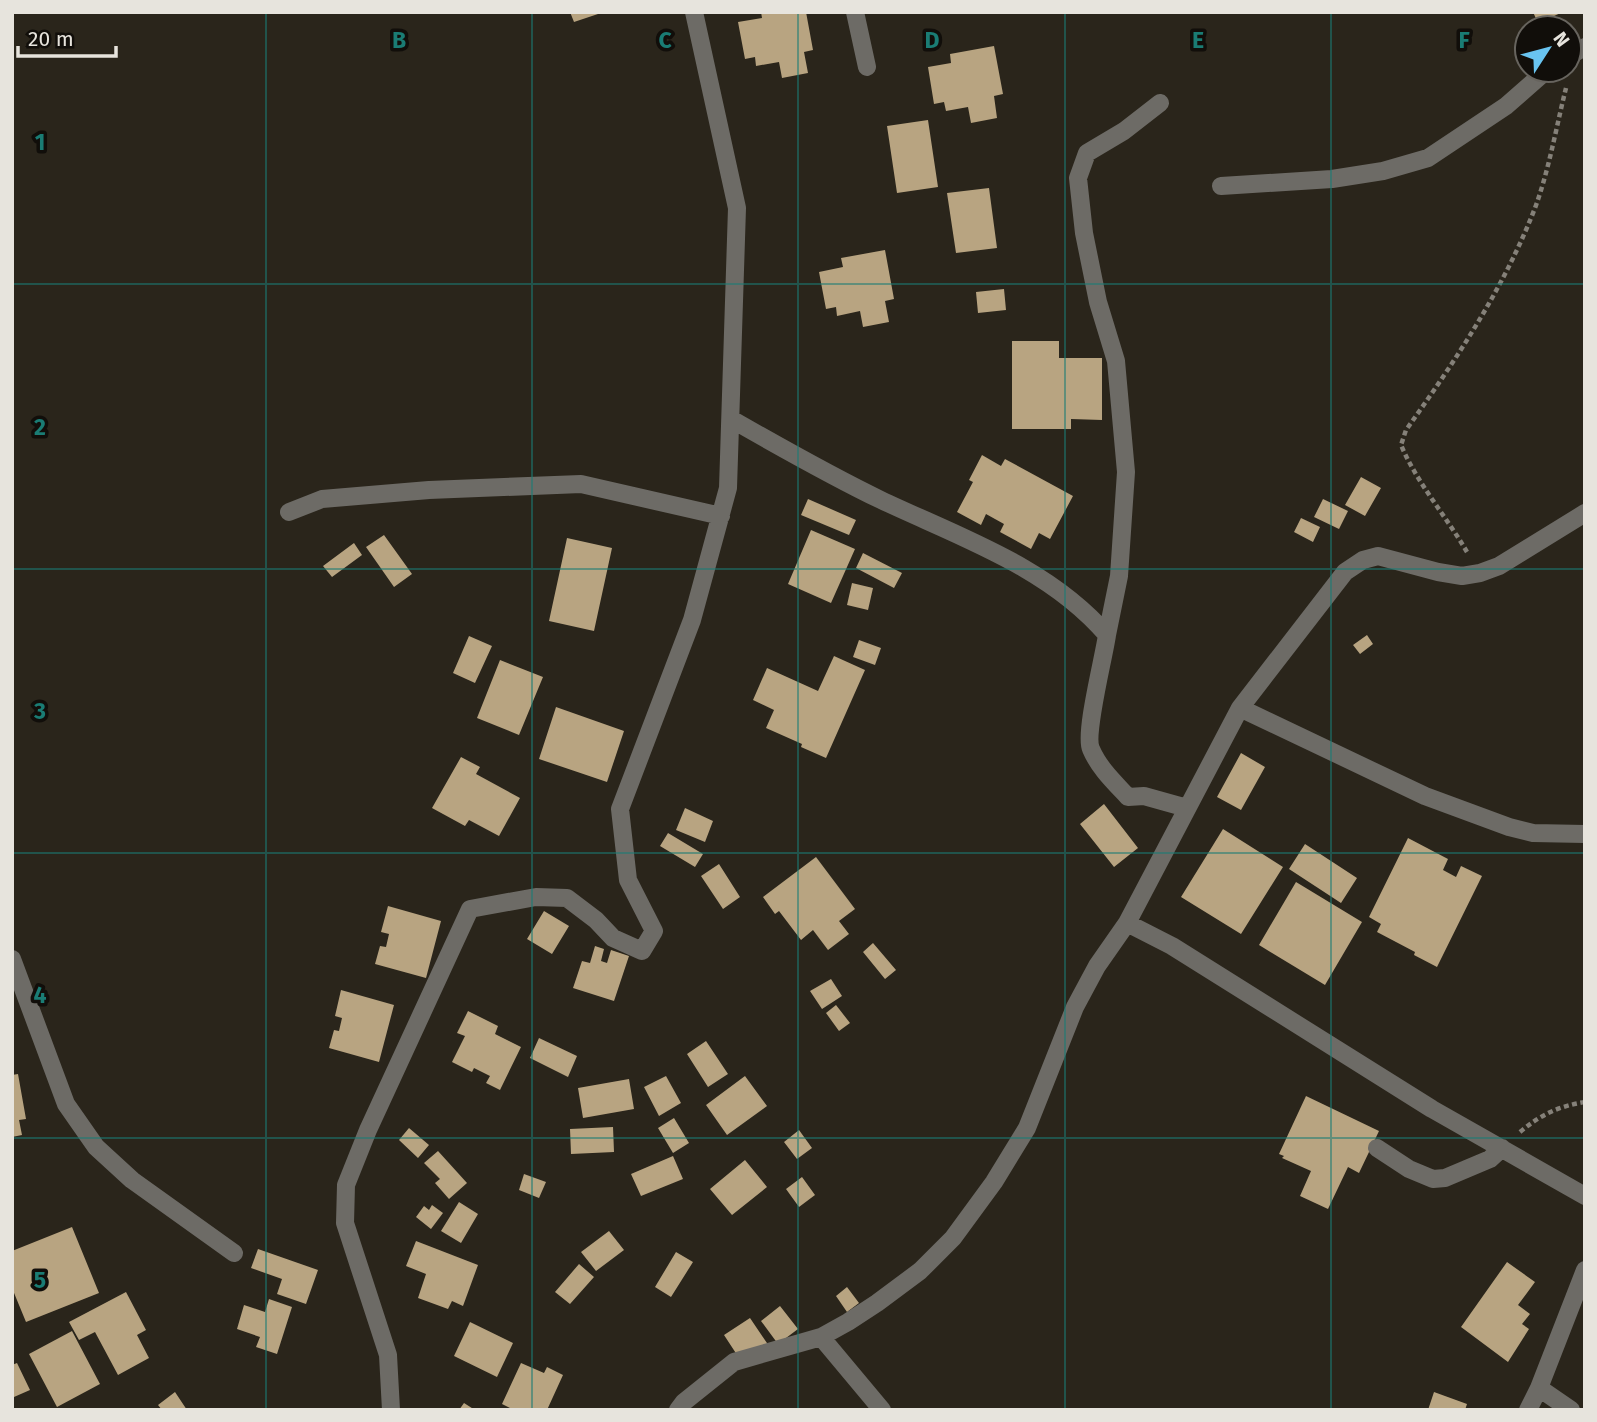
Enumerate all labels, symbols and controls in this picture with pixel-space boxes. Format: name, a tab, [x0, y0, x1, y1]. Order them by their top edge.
scale bar	[18, 14, 116, 58]
north arrow	[1513, 14, 1583, 84]
text: 20 m	[28, 26, 74, 52]
text: B	[392, 26, 406, 54]
text: C	[658, 26, 672, 54]
text: D	[925, 26, 940, 54]
text: E	[1192, 26, 1204, 54]
text: F	[1458, 26, 1470, 54]
text: N	[1548, 27, 1574, 51]
text: 1	[35, 128, 45, 156]
text: 2	[34, 413, 46, 441]
text: 3	[33, 697, 46, 725]
text: 4	[34, 981, 47, 1009]
text: 5	[34, 1266, 46, 1294]

